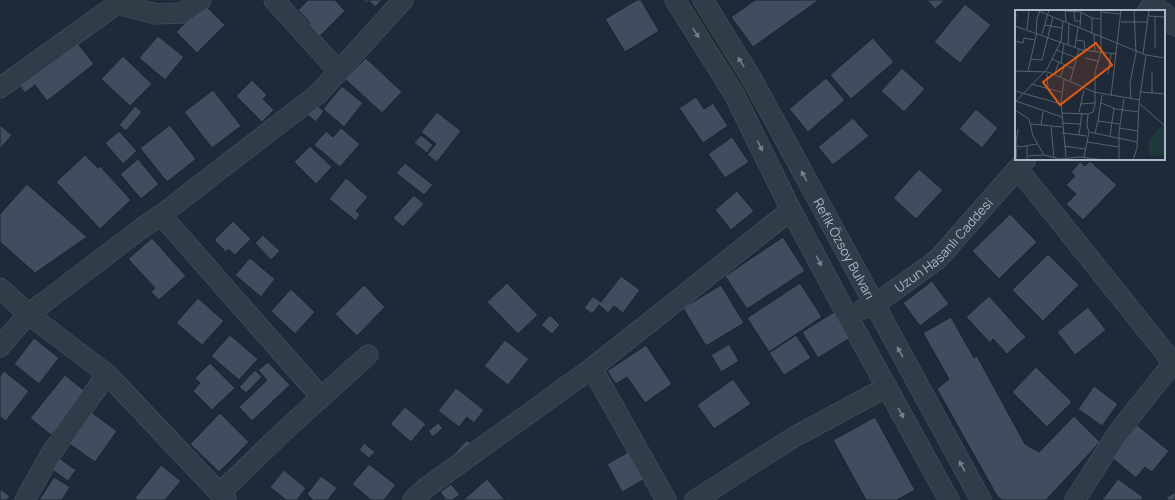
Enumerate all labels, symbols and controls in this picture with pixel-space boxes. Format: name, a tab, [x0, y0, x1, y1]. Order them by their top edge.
inset map	[1015, 10, 1165, 160]
one-way arrow	[692, 27, 699, 39]
one-way arrow	[738, 56, 745, 68]
one-way arrow	[757, 140, 763, 151]
one-way arrow	[801, 170, 808, 182]
street label: Uzun Hasanlı Caddesi	[891, 194, 997, 296]
street label: Refik Özsoy Bulvarı	[809, 195, 879, 302]
one-way arrow	[816, 256, 822, 267]
one-way arrow	[896, 346, 903, 357]
one-way arrow	[898, 407, 904, 418]
one-way arrow	[959, 460, 965, 472]

